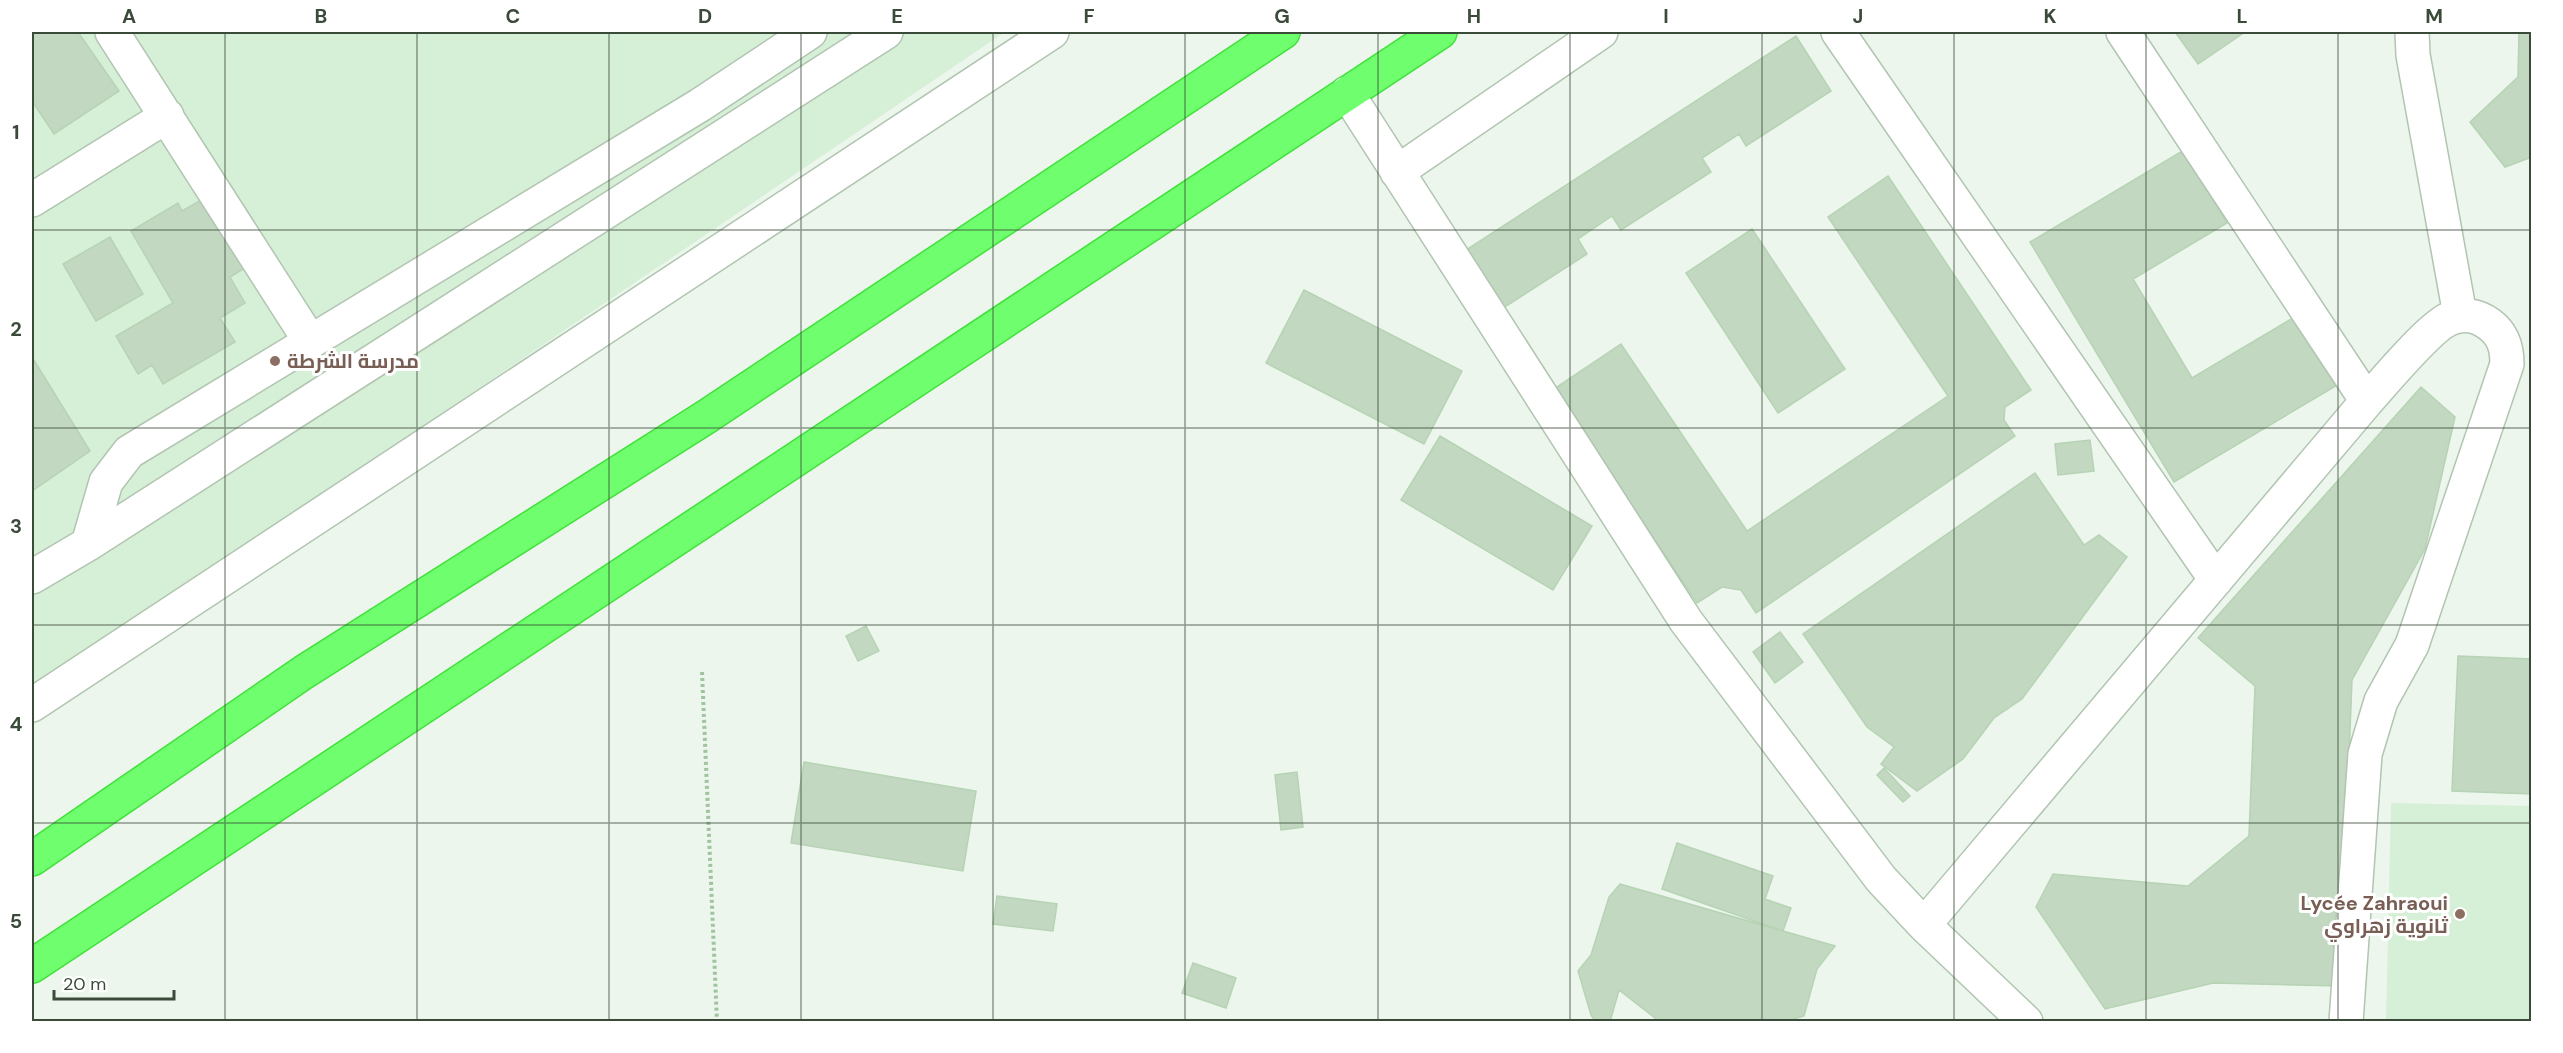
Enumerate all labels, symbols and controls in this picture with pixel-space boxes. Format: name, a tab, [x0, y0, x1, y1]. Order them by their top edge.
text: A	[122, 3, 136, 29]
text: B	[315, 3, 327, 29]
text: C	[506, 3, 520, 29]
text: D	[698, 3, 712, 29]
text: E	[891, 3, 903, 29]
text: F	[1083, 3, 1095, 29]
text: G	[1274, 3, 1290, 29]
text: H	[1467, 3, 1481, 29]
text: I	[1663, 3, 1669, 29]
text: J	[1853, 3, 1863, 29]
text: K	[2043, 3, 2057, 29]
text: L	[2236, 3, 2248, 29]
text: M	[2425, 3, 2443, 29]
text: 1	[12, 119, 20, 145]
text: 2	[10, 316, 22, 342]
place label: مدرسة الشرطة	[287, 348, 419, 374]
marker: مدرسة الشرطة	[268, 354, 282, 368]
text: 3	[10, 513, 22, 539]
text: 4	[10, 711, 23, 737]
place label: Lycée Zahraoui ثانوية زهراوي	[2301, 890, 2449, 942]
marker: Lycée Zahraoui ثانوية زهراوي	[2453, 907, 2467, 921]
text: 5	[10, 908, 22, 934]
scale bar	[54, 963, 174, 1001]
text: 20 m	[63, 972, 106, 996]

